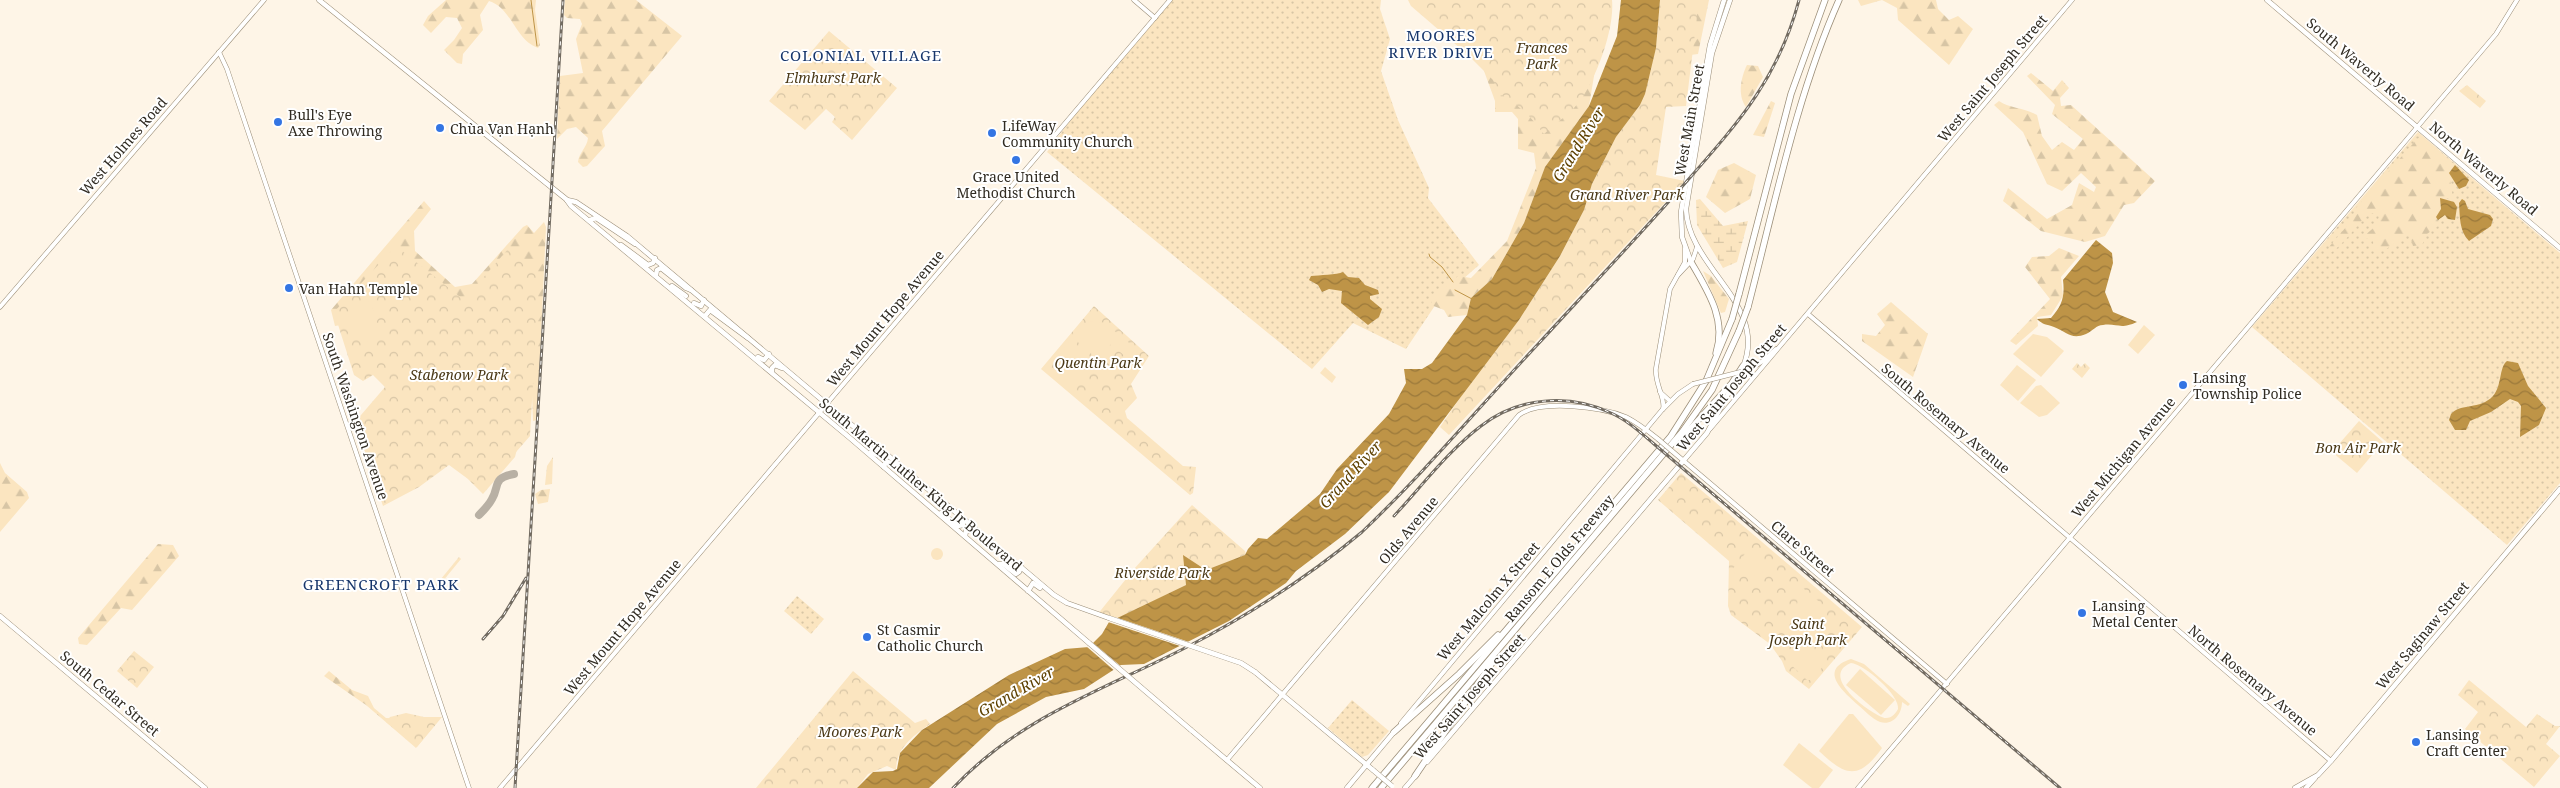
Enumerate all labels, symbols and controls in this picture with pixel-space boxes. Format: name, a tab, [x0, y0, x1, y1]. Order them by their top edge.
street label: West Saint Joseph Street	[1933, 10, 2051, 146]
street label: South Waverly Road	[2303, 13, 2419, 115]
district label: MOORES RIVER DRIVE	[1388, 25, 1494, 62]
park label: Frances Park	[1515, 38, 1568, 73]
district label: COLONIAL VILLAGE	[780, 45, 942, 65]
street label: West Main Street	[1670, 62, 1708, 177]
park label: Elmhurst Park	[784, 68, 882, 87]
street label: West Holmes Road	[75, 93, 171, 199]
water label: Grand River	[1547, 102, 1609, 185]
place label: Bull's Eye Axe Throwing	[288, 105, 383, 140]
marker: Bull's Eye Axe Throwing	[272, 116, 284, 128]
place label: LifeWay Community Church	[1002, 116, 1133, 151]
street label: North Waverly Road	[2426, 117, 2543, 219]
place label: Chùa Vạn Hạnh	[450, 119, 554, 138]
marker: Chùa Vạn Hạnh	[434, 122, 446, 134]
marker: LifeWay Community Church	[986, 127, 998, 139]
marker: Grace United Methodist Church	[1010, 154, 1022, 166]
place label: Grace United Methodist Church	[956, 167, 1076, 202]
park label: Grand River Park	[1570, 185, 1685, 204]
street label: West Mount Hope Avenue	[822, 246, 948, 390]
place label: Van Hahn Temple	[299, 279, 418, 298]
marker: Van Hahn Temple	[283, 282, 295, 294]
street label: West Saint Joseph Street	[1672, 319, 1790, 455]
street label: South Washington Avenue	[318, 330, 394, 502]
park label: Quentin Park	[1055, 353, 1142, 372]
street label: South Rosemary Avenue	[1878, 359, 2014, 477]
park label: Stabenow Park	[410, 365, 509, 384]
place label: Lansing Township Police	[2193, 368, 2302, 403]
marker: Lansing Township Police	[2177, 379, 2189, 391]
street label: South Martin Luther King Jr Boulevard	[815, 393, 1027, 575]
street label: West Michigan Avenue	[2067, 393, 2179, 521]
water label: Grand River	[1314, 435, 1386, 512]
park label: Bon Air Park	[2315, 438, 2401, 457]
street label: Ransom E Olds Freeway	[1500, 490, 1618, 626]
street label: Olds Avenue	[1374, 492, 1442, 568]
street label: Clare Street	[1767, 516, 1839, 580]
street label: West Malcolm X Street	[1433, 538, 1543, 664]
street label: West Mount Hope Avenue	[559, 555, 685, 699]
park label: Riverside Park	[1113, 563, 1211, 582]
district label: GREENCROFT PARK	[303, 574, 459, 594]
street label: West Saginaw Street	[2371, 577, 2473, 693]
place label: Lansing Metal Center	[2092, 596, 2178, 631]
marker: Lansing Metal Center	[2076, 607, 2088, 619]
park label: Saint Joseph Park	[1766, 614, 1848, 649]
place label: St Casmir Catholic Church	[877, 620, 984, 655]
street label: North Rosemary Avenue	[2184, 620, 2322, 740]
street label: West Saint Joseph Street	[1409, 629, 1529, 763]
marker: St Casmir Catholic Church	[861, 631, 873, 643]
street label: South Cedar Street	[56, 646, 164, 740]
water label: Grand River	[974, 661, 1059, 721]
park label: Moores Park	[817, 722, 903, 741]
place label: Lansing Craft Center	[2426, 725, 2507, 760]
marker: Lansing Craft Center	[2410, 736, 2422, 748]

